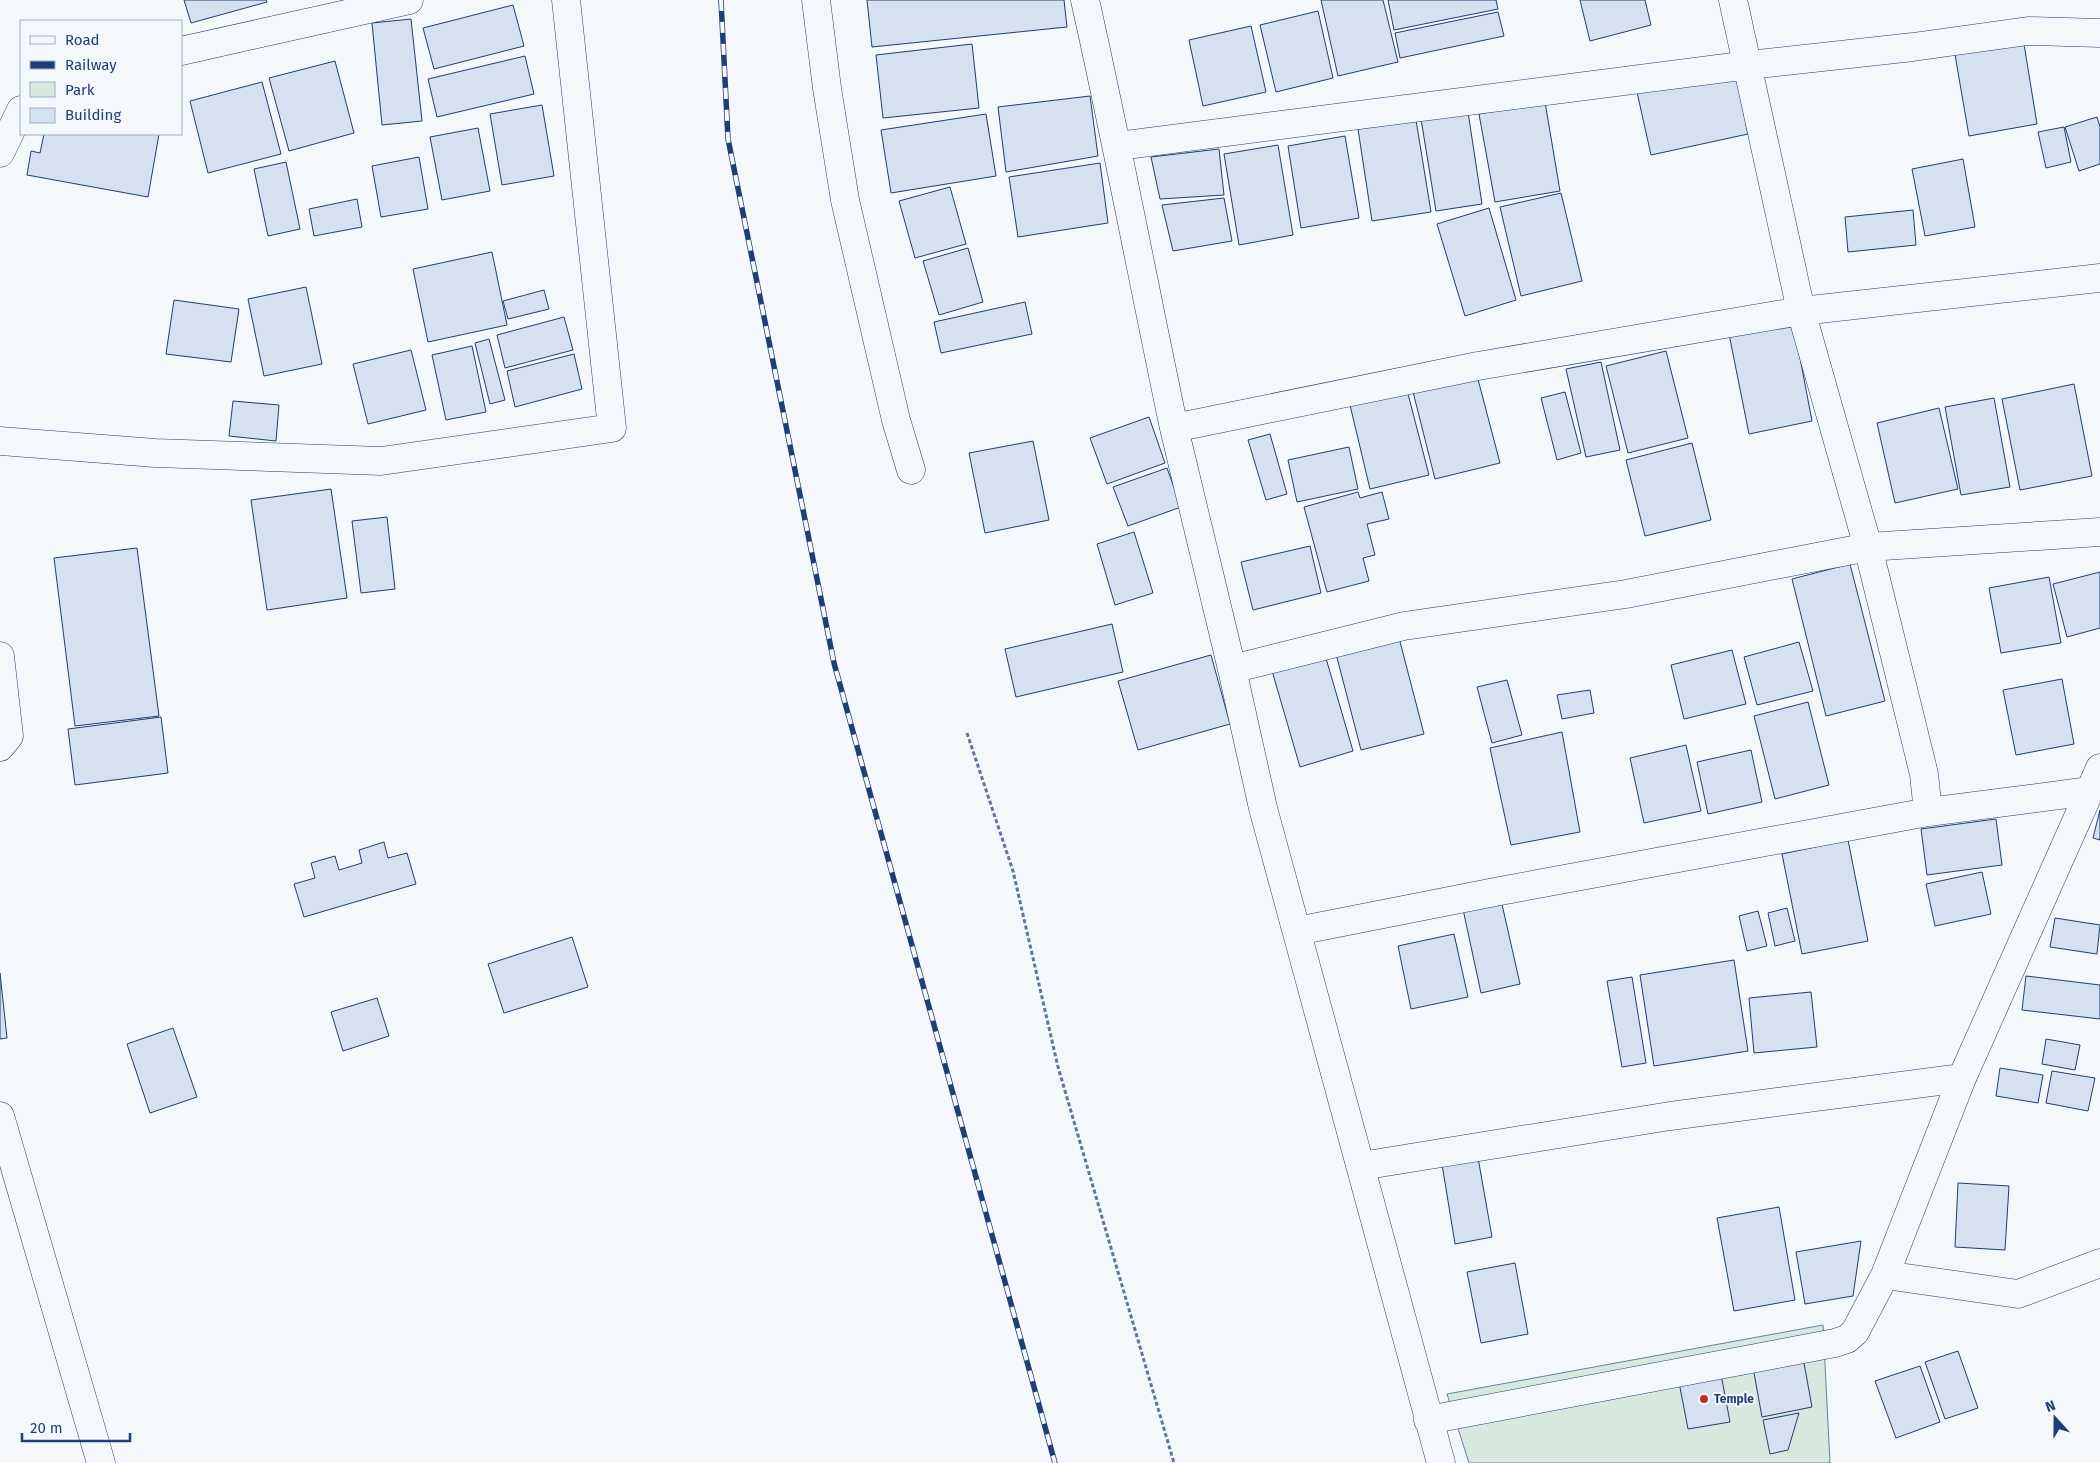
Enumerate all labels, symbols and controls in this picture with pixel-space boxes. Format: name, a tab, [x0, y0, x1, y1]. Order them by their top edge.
legend	[20, 20, 182, 135]
text: Road	[65, 31, 100, 49]
text: Railway	[65, 56, 117, 74]
text: Park	[65, 81, 95, 99]
text: Building	[65, 106, 121, 124]
place label: Temple	[1714, 1392, 1754, 1406]
marker: Temple	[1698, 1393, 1710, 1405]
north arrow	[2030, 1393, 2080, 1443]
text: N	[2043, 1397, 2058, 1416]
scale bar	[22, 1410, 130, 1442]
text: 20 m	[30, 1419, 63, 1437]

